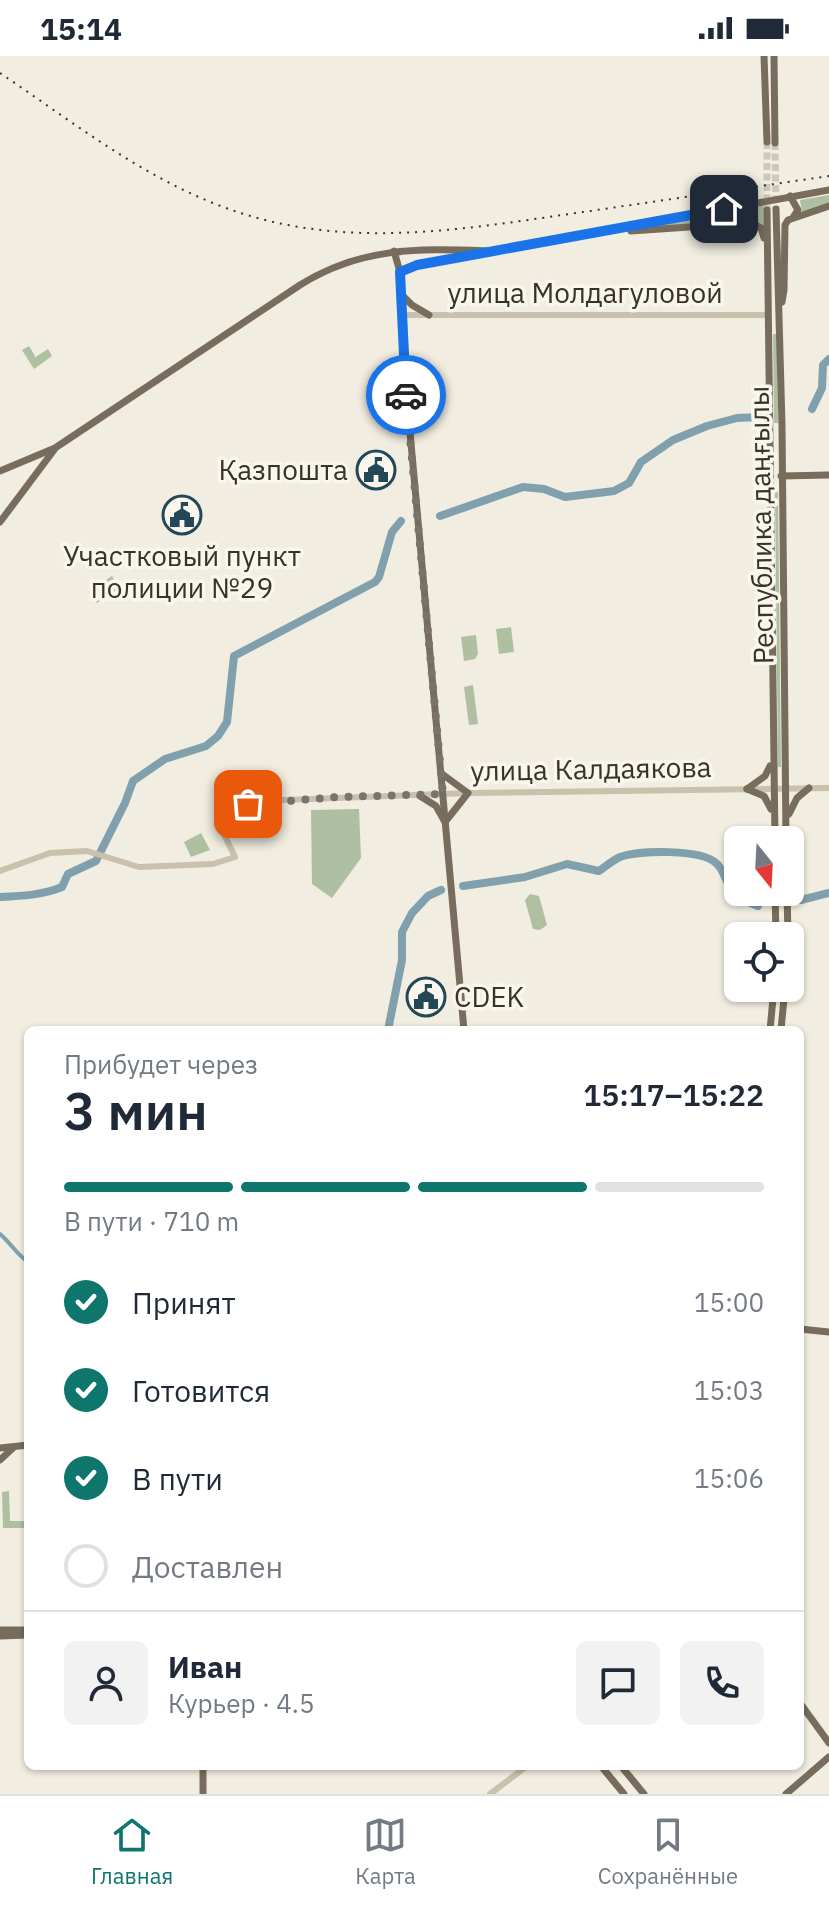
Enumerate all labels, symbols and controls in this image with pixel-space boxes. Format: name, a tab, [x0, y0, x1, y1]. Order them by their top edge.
text: 15:14	[40, 9, 122, 48]
pin	[690, 175, 758, 243]
icon: home	[702, 187, 746, 231]
street label: улица Молдагуловой	[447, 274, 723, 311]
courier	[366, 355, 446, 435]
icon: car	[384, 373, 428, 417]
street label: Республика даңғылы	[740, 385, 781, 665]
public building icon: Қазпошта	[355, 449, 397, 491]
place label: Қазпошта	[219, 451, 348, 488]
public building icon: Участковый пункт полиции №29	[161, 494, 203, 536]
place label: Участковый пункт полиции №29	[63, 537, 301, 606]
street label: улица Калдаякова	[470, 748, 712, 789]
pin	[214, 770, 282, 838]
icon: bag	[226, 782, 270, 826]
north arrow	[724, 826, 804, 906]
map controls	[724, 826, 804, 1002]
button: locate	[724, 922, 804, 1002]
public building icon: CDEK	[405, 976, 447, 1018]
place label: CDEK	[454, 978, 525, 1015]
text: Прибудет через	[64, 1047, 258, 1081]
text: 15:17–15:22	[583, 1075, 764, 1114]
text: 3 мин	[64, 1077, 208, 1144]
text: В пути · 710 m	[64, 1204, 239, 1238]
icon: check	[64, 1280, 108, 1324]
text: Принят	[132, 1283, 236, 1322]
text: 15:00	[694, 1285, 764, 1319]
icon: check	[64, 1368, 108, 1412]
text: Готовится	[132, 1371, 270, 1410]
text: 15:03	[694, 1373, 764, 1407]
icon: check	[64, 1456, 108, 1500]
text: В пути	[132, 1459, 223, 1498]
text: 15:06	[694, 1461, 764, 1495]
text: Доставлен	[132, 1547, 283, 1586]
button: person	[64, 1641, 148, 1725]
button: chat	[576, 1641, 660, 1725]
button: phone	[680, 1641, 764, 1725]
text: Иван	[168, 1647, 242, 1686]
text: Курьер · 4.5	[168, 1686, 315, 1720]
tab: Главная	[91, 1813, 173, 1890]
tab: Карта	[355, 1813, 416, 1890]
tab: Сохранённые	[598, 1813, 738, 1890]

